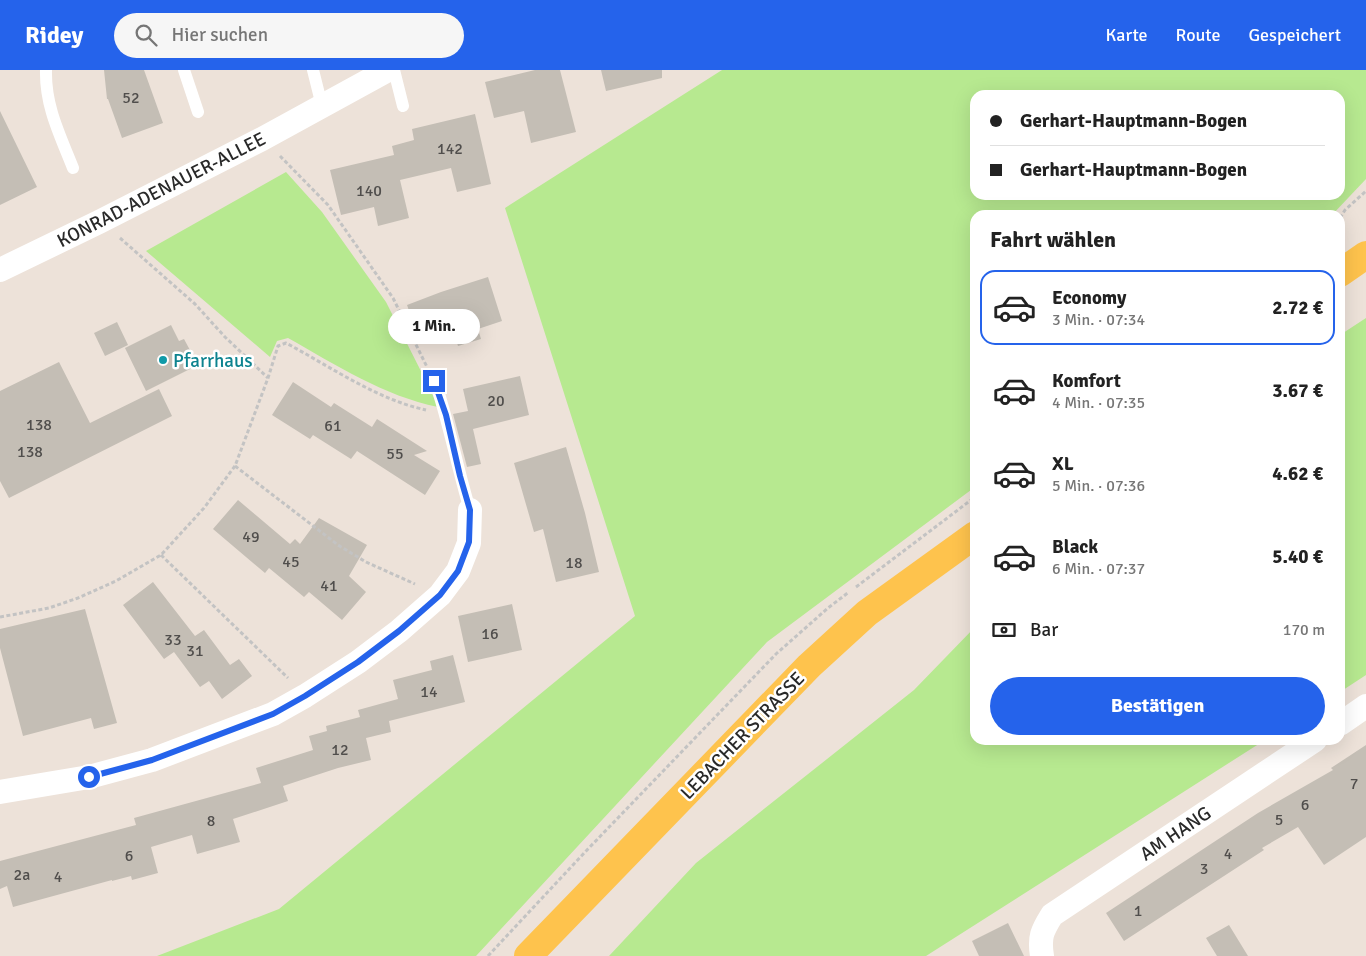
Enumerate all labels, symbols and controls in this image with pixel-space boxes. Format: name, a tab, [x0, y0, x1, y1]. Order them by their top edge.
search box	[114, 13, 464, 58]
text: Ridey	[25, 20, 84, 50]
icon: search	[132, 21, 160, 49]
text: Hier suchen	[172, 23, 268, 47]
text: Karte	[1106, 24, 1148, 46]
text: Route	[1176, 24, 1221, 46]
text: Gespeichert	[1249, 24, 1341, 46]
house number: 52	[122, 88, 140, 108]
text: Gerhart-Hauptmann-Bogen	[1020, 109, 1247, 133]
street label: KONRAD-ADENAUER-ALLEE	[53, 127, 270, 253]
house number: 142	[437, 139, 463, 159]
text: Gerhart-Hauptmann-Bogen	[1020, 158, 1247, 182]
house number: 140	[356, 181, 382, 201]
text: Fahrt wählen	[990, 226, 1116, 253]
icon: car	[992, 285, 1037, 330]
text: Economy	[1052, 286, 1126, 310]
text: 2.72 €	[1272, 296, 1323, 320]
callout: 1 Min.	[388, 308, 480, 344]
text: 3 Min. · 07:34	[1052, 310, 1145, 330]
text: 1 Min.	[412, 316, 456, 336]
place label: Pfarrhaus	[173, 349, 253, 373]
marker: Pfarrhaus	[157, 354, 169, 366]
icon: car	[992, 368, 1037, 413]
text: Komfort	[1052, 369, 1121, 393]
route end	[423, 370, 445, 392]
text: 3.67 €	[1272, 379, 1323, 403]
house number: 20	[487, 391, 505, 411]
text: 4 Min. · 07:35	[1052, 393, 1145, 413]
house number: 138	[26, 415, 52, 435]
house number: 61	[324, 416, 342, 436]
house number: 138	[17, 442, 43, 462]
house number: 55	[386, 444, 404, 464]
icon: car	[992, 451, 1037, 496]
text: XL	[1052, 452, 1074, 476]
text: 4.62 €	[1272, 462, 1323, 486]
text: 5 Min. · 07:36	[1052, 476, 1145, 496]
house number: 49	[242, 527, 260, 547]
icon: car	[992, 534, 1037, 579]
text: Black	[1052, 535, 1098, 559]
text: 5.40 €	[1272, 545, 1323, 569]
house number: 45	[282, 552, 300, 572]
house number: 18	[565, 553, 583, 573]
text: 6 Min. · 07:37	[1052, 559, 1145, 579]
house number: 41	[320, 576, 338, 596]
icon: cash	[990, 616, 1018, 644]
text: Bar	[1030, 618, 1058, 642]
text: 170 m	[1283, 620, 1325, 640]
house number: 16	[481, 624, 499, 644]
house number: 33	[164, 630, 182, 650]
house number: 31	[186, 641, 204, 661]
street label: LEBACHER STRASSE	[676, 667, 810, 805]
button: Bestätigen	[990, 677, 1325, 735]
house number: 14	[420, 682, 438, 702]
house number: 12	[331, 740, 349, 760]
route start	[78, 766, 100, 788]
house number: 7	[1350, 774, 1358, 794]
house number: 6	[1301, 795, 1309, 815]
street label: AM HANG	[1135, 801, 1216, 866]
house number: 5	[1275, 810, 1283, 830]
house number: 8	[207, 811, 215, 831]
house number: 4	[1224, 844, 1233, 864]
house number: 6	[125, 846, 133, 866]
house number: 3	[1200, 859, 1208, 879]
house number: 2a	[14, 865, 30, 885]
house number: 4	[54, 867, 63, 887]
house number: 1	[1134, 901, 1142, 921]

